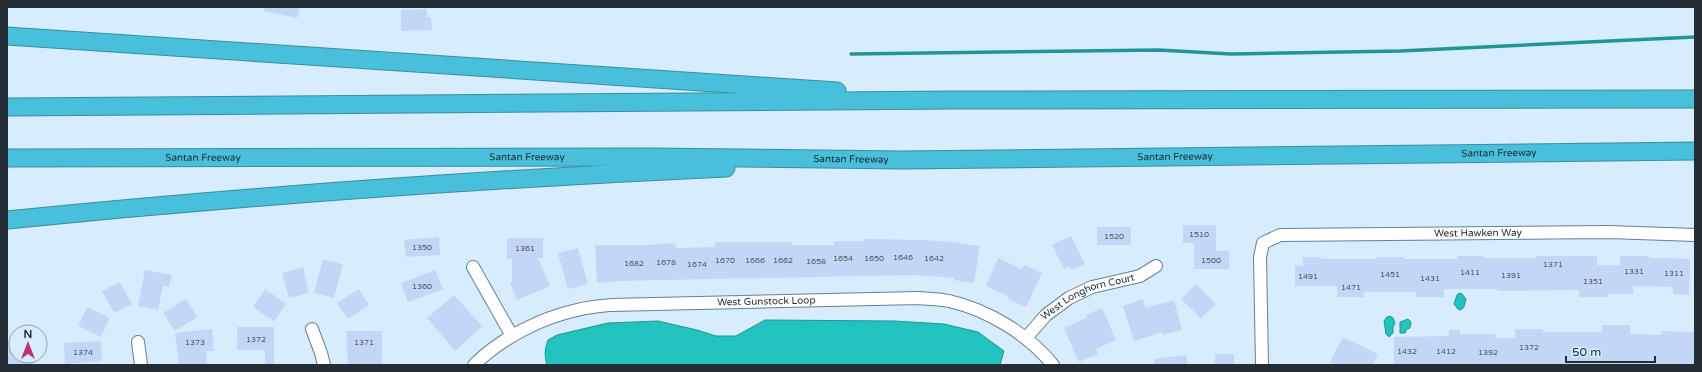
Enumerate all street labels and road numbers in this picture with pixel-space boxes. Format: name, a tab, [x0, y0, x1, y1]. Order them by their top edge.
street label: Santan Freeway	[1461, 147, 1537, 160]
street label: Santan Freeway	[1137, 150, 1213, 163]
street label: Santan Freeway	[489, 151, 565, 163]
street label: Santan Freeway	[165, 152, 241, 164]
street label: Santan Freeway	[813, 153, 889, 166]
street label: West Hawken Way	[1434, 227, 1523, 240]
street label: West Longhorn Court	[1039, 271, 1136, 323]
street label: West Gunstock Loop	[717, 294, 816, 309]

